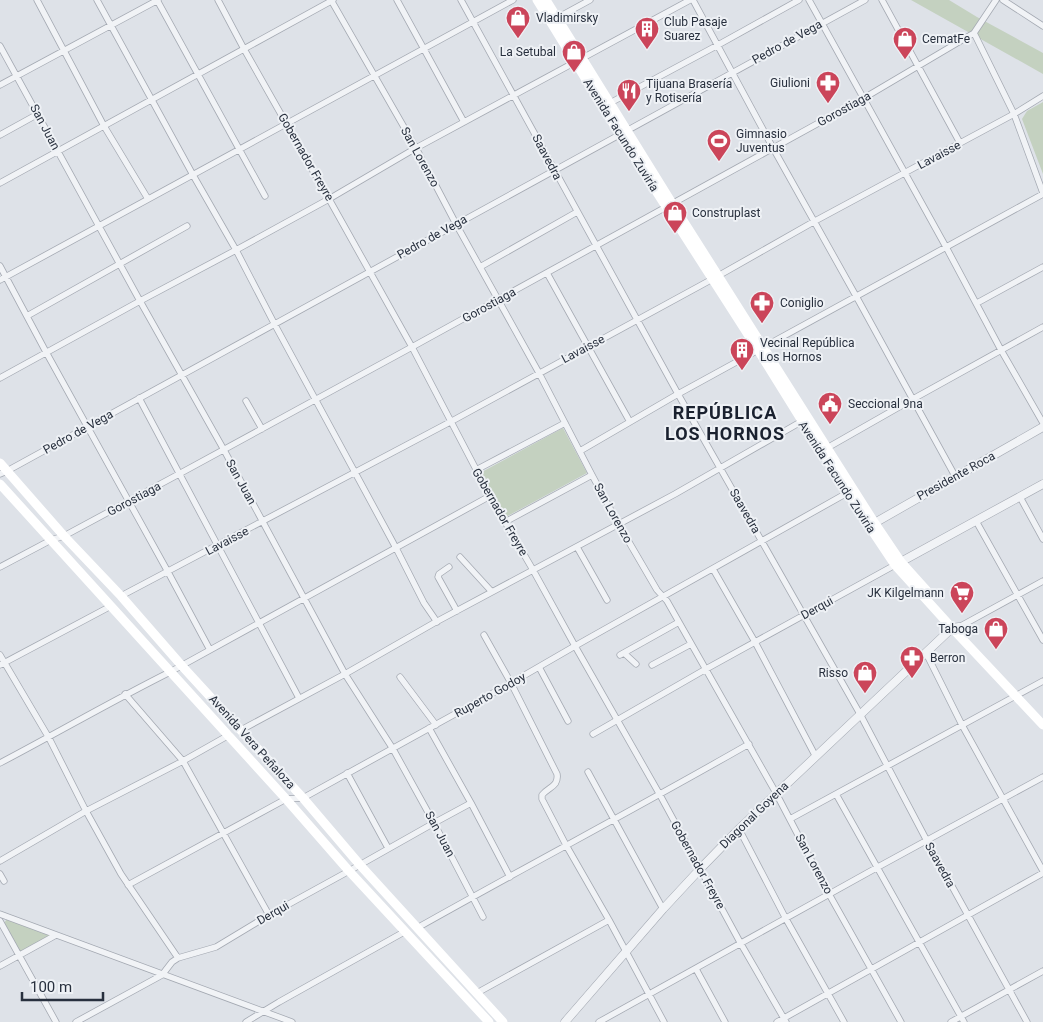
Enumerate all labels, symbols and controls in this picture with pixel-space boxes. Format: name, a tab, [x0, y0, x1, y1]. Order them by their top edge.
shop icon: Vladimirsky	[505, 5, 531, 39]
place label: Vladimirsky	[536, 11, 599, 25]
place label: Club Pasaje Suarez	[664, 15, 727, 43]
building icon: Club Pasaje Suarez	[634, 16, 660, 50]
street label: Pedro de Vega	[750, 17, 824, 67]
shop icon: CematFe	[892, 26, 918, 60]
place label: CematFe	[922, 32, 970, 46]
shop icon: La Setubal	[561, 39, 587, 73]
place label: La Setubal	[500, 45, 556, 59]
pharmacy icon: Giulioni	[815, 70, 841, 104]
street label: Avenida Facundo Zuviría	[580, 76, 662, 194]
place label: Giulioni	[770, 76, 810, 90]
place label: Tijuana Brasería y Rotisería	[646, 77, 732, 105]
restaurant icon: Tijuana Brasería y Rotisería	[616, 78, 642, 112]
street label: Gorostiaga	[815, 89, 873, 129]
street label: San Juan	[27, 102, 63, 152]
street label: Gobernador Freyre	[275, 111, 337, 203]
street label: San Lorenzo	[398, 125, 442, 189]
place label: Gimnasio Juventus	[736, 127, 787, 155]
sports icon: Gimnasio Juventus	[706, 128, 732, 162]
street label: Saavedra	[529, 132, 565, 182]
street label: Lavaisse	[915, 138, 963, 172]
shop icon: Construplast	[662, 200, 688, 234]
place label: Construplast	[692, 206, 760, 220]
street label: Pedro de Vega	[395, 212, 469, 262]
street label: Gorostiaga	[460, 285, 518, 325]
pharmacy icon: Coniglio	[749, 290, 775, 324]
place label: Coniglio	[780, 296, 824, 310]
street label: Lavaisse	[559, 332, 607, 366]
place label: Vecinal República Los Hornos	[760, 336, 855, 364]
building icon: Vecinal República Los Hornos	[729, 337, 755, 371]
public building icon: Seccional 9na	[817, 391, 843, 425]
place label: Seccional 9na	[848, 397, 923, 411]
district label: REPÚBLICA LOS HORNOS	[665, 402, 785, 444]
street label: Pedro de Vega	[41, 407, 115, 457]
street label: Avenida Facundo Zuviría	[796, 418, 878, 536]
street label: Presidente Roca	[915, 449, 997, 503]
street label: San Juan	[223, 457, 259, 507]
street label: Gobernador Freyre	[469, 466, 531, 558]
street label: Gorostiaga	[105, 479, 163, 519]
street label: San Lorenzo	[591, 481, 635, 545]
street label: Saavedra	[727, 486, 763, 536]
street label: Lavaisse	[203, 524, 251, 558]
supermarket icon: JK Kilgelmann	[949, 580, 975, 614]
place label: JK Kilgelmann	[867, 586, 944, 600]
street label: Derqui	[798, 593, 836, 622]
shop icon: Taboga	[983, 616, 1009, 650]
place label: Taboga	[938, 622, 978, 636]
pharmacy icon: Berron	[899, 645, 925, 679]
place label: Berron	[930, 651, 965, 665]
shop icon: Risso	[852, 660, 878, 694]
place label: Risso	[818, 666, 848, 680]
street label: Ruperto Godoy	[452, 669, 528, 720]
street label: Avenida Vera Peñaloza	[206, 692, 298, 792]
street label: Diagonal Goyena	[717, 779, 791, 851]
street label: San Juan	[422, 809, 458, 859]
street label: Gobernador Freyre	[668, 818, 728, 912]
street label: San Lorenzo	[792, 831, 836, 897]
street label: Saavedra	[922, 840, 958, 890]
street label: Derqui	[255, 898, 292, 928]
scale bar	[22, 970, 104, 1002]
text: 100 m	[30, 978, 72, 996]

